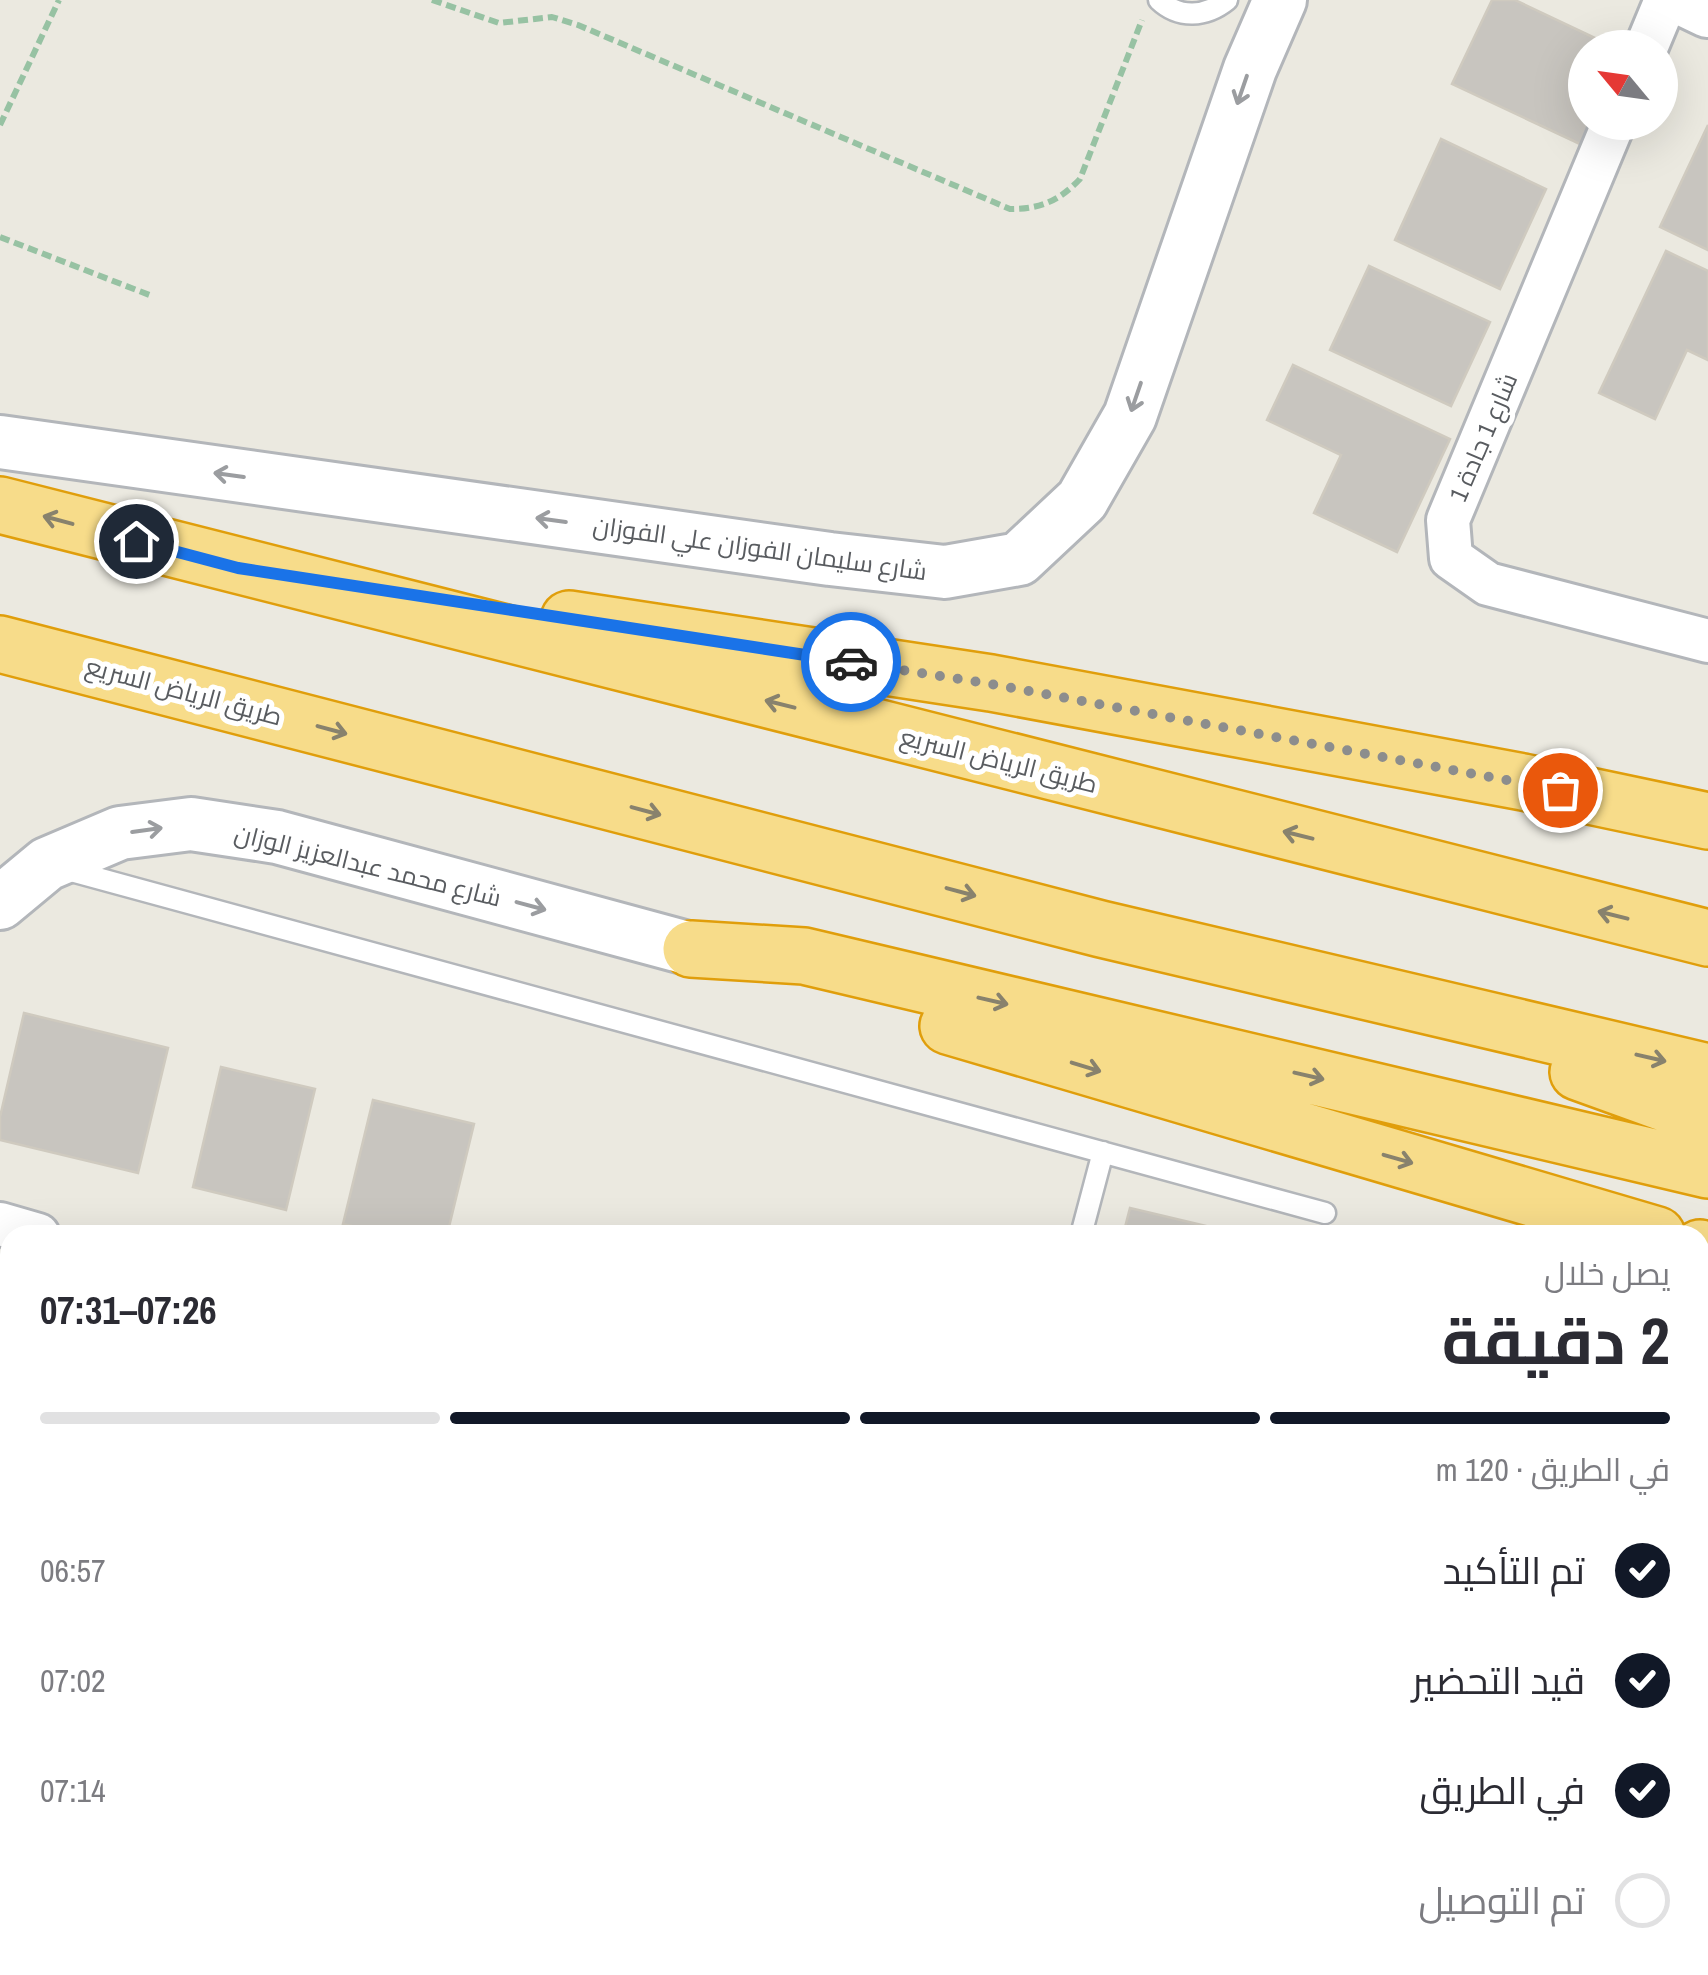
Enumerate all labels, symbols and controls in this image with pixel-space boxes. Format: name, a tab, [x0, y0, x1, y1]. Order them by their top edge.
north arrow	[1568, 30, 1678, 140]
map controls	[1568, 30, 1678, 140]
one-way arrow	[1232, 74, 1250, 105]
street label: شارع 1 جادة 1	[1441, 368, 1525, 506]
one-way arrow	[1126, 381, 1144, 412]
one-way arrow	[214, 465, 246, 483]
pin	[94, 499, 179, 584]
street label: شارع سليمان الفوزان علي الفوزان	[590, 508, 929, 591]
one-way arrow	[43, 510, 74, 529]
one-way arrow	[536, 510, 568, 529]
icon: home	[109, 514, 164, 569]
courier	[801, 612, 901, 712]
icon: car	[824, 635, 879, 690]
street label: طريق الرياض السريع	[82, 648, 286, 734]
one-way arrow	[765, 694, 797, 712]
street label: طريق الرياض السريع	[897, 719, 1101, 801]
one-way arrow	[316, 721, 347, 740]
pin	[1518, 748, 1603, 833]
icon: bag	[1533, 763, 1588, 818]
one-way arrow	[629, 803, 661, 821]
street label: شارع محمد عبدالعزيز الوزان	[231, 815, 505, 915]
one-way arrow	[130, 820, 163, 838]
one-way arrow	[1283, 825, 1315, 843]
one-way arrow	[945, 884, 976, 903]
one-way arrow	[515, 897, 547, 916]
one-way arrow	[1598, 904, 1629, 923]
one-way arrow	[976, 993, 1008, 1011]
one-way arrow	[1634, 1050, 1666, 1068]
one-way arrow	[1070, 1059, 1102, 1077]
one-way arrow	[1292, 1068, 1324, 1086]
one-way arrow	[1382, 1151, 1413, 1169]
text: يصل خلال	[1544, 1252, 1670, 1295]
text: 07:26–07:31	[40, 1285, 217, 1336]
text: 2 دقيقة	[1442, 1297, 1670, 1384]
text: في الطريق · 120 m	[1436, 1448, 1670, 1491]
icon: check	[1615, 1543, 1670, 1598]
text: تم التأكيد	[1443, 1545, 1585, 1596]
text: 06:57	[40, 1549, 106, 1592]
icon: check	[1615, 1653, 1670, 1708]
text: قيد التحضير	[1412, 1655, 1585, 1706]
text: 07:02	[40, 1659, 106, 1702]
icon: check	[1615, 1763, 1670, 1818]
text: في الطريق	[1420, 1765, 1585, 1816]
text: 07:14	[40, 1769, 106, 1812]
text: تم التوصيل	[1418, 1875, 1585, 1926]

